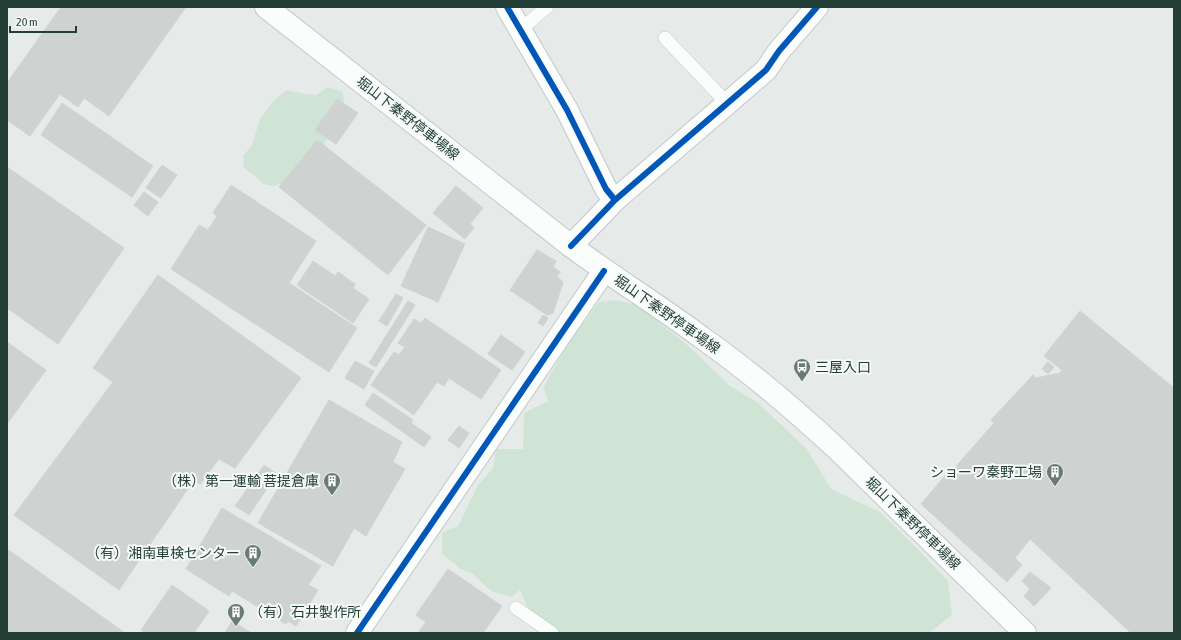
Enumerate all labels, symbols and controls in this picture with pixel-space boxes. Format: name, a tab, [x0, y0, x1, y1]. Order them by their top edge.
scale bar	[10, 8, 76, 34]
text: 20 m	[16, 15, 38, 29]
street label: 堀山下秦野停車場線	[353, 73, 463, 163]
street label: 堀山下秦野停車場線	[611, 271, 723, 357]
bus stop icon: 三屋入口	[792, 357, 812, 382]
place label: 三屋入口	[815, 359, 871, 375]
building icon: ショーワ秦野工場	[1045, 462, 1065, 487]
place label: ショーワ秦野工場	[930, 464, 1042, 480]
building icon: （株）第一運輸 菩提倉庫	[322, 471, 342, 496]
place label: （株）第一運輸 菩提倉庫	[163, 473, 319, 489]
street label: 堀山下秦野停車場線	[862, 473, 964, 573]
building icon: （有）湘南車検センター	[243, 543, 263, 568]
place label: （有）湘南車検センター	[86, 545, 240, 561]
building icon: （有）石井製作所	[226, 602, 246, 627]
place label: （有）石井製作所	[249, 604, 361, 620]

